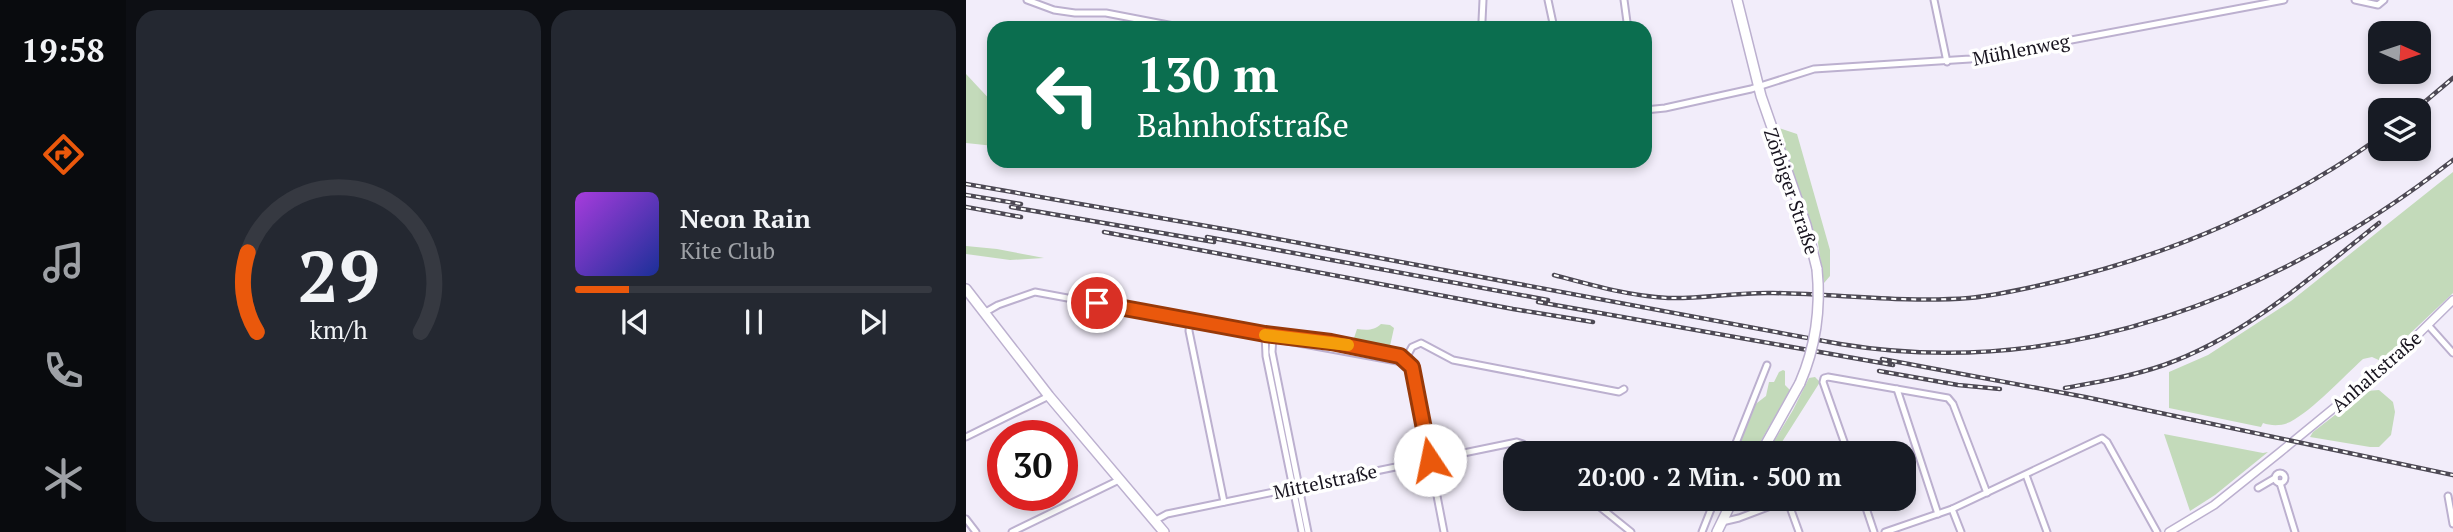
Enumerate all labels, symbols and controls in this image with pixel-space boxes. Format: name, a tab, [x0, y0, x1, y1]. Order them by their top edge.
north arrow	[2368, 21, 2431, 84]
map controls	[2368, 21, 2431, 161]
street label: Mühlenweg	[1970, 27, 2073, 71]
text: 19:58	[21, 29, 105, 71]
text: 130 m	[1137, 41, 1279, 106]
icon: left	[1022, 49, 1113, 140]
button: layers	[2368, 98, 2431, 161]
text: Bahnhofstraße	[1137, 104, 1349, 146]
street label: Zörbiger Straße	[1759, 124, 1825, 258]
icon: directions	[39, 130, 88, 179]
text: Neon Rain	[680, 201, 811, 235]
text: 29	[297, 226, 380, 323]
text: Kite Club	[680, 235, 775, 266]
icon: music	[39, 238, 88, 287]
pin	[1067, 273, 1127, 333]
icon: arrive	[1078, 284, 1116, 322]
icon: previous	[616, 303, 654, 341]
icon: pause	[735, 303, 773, 341]
icon: next	[854, 303, 892, 341]
text: km/h	[310, 313, 368, 346]
street label: Anhaltstraße	[2326, 325, 2426, 417]
icon: phone	[39, 346, 88, 395]
speed limit sign: 30	[987, 420, 1078, 511]
position arrow	[1393, 423, 1467, 497]
icon: climate	[39, 454, 88, 503]
street label: Mittelstraße	[1271, 458, 1379, 504]
text: 20:00 · 2 Min. · 500 m	[1577, 459, 1842, 493]

